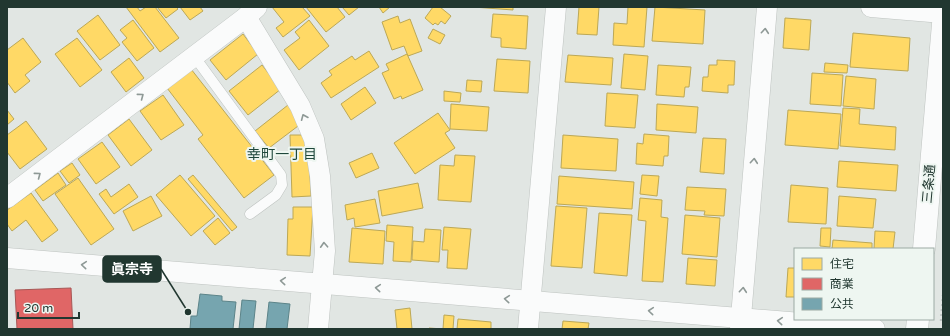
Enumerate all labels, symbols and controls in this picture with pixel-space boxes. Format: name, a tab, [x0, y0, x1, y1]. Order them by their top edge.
one-way arrow	[761, 28, 770, 34]
one-way arrow	[137, 94, 144, 101]
one-way arrow	[301, 114, 309, 121]
district label: 幸町一丁目	[247, 146, 317, 163]
one-way arrow	[750, 158, 759, 164]
street label: 三条通	[919, 164, 939, 204]
one-way arrow	[34, 172, 41, 180]
one-way arrow	[320, 242, 328, 248]
legend	[794, 248, 934, 320]
callout: 眞宗寺	[103, 256, 161, 282]
text: 住宅	[830, 257, 854, 271]
one-way arrow	[81, 260, 87, 269]
text: 眞宗寺	[111, 261, 153, 278]
one-way arrow	[280, 276, 286, 285]
text: 商業	[830, 277, 854, 291]
one-way arrow	[375, 284, 381, 293]
one-way arrow	[739, 287, 748, 293]
scale bar	[18, 294, 79, 320]
one-way arrow	[504, 294, 510, 303]
text: 公共	[830, 297, 854, 311]
text: 20 m	[24, 301, 53, 315]
one-way arrow	[648, 306, 654, 315]
one-way arrow	[777, 317, 783, 326]

